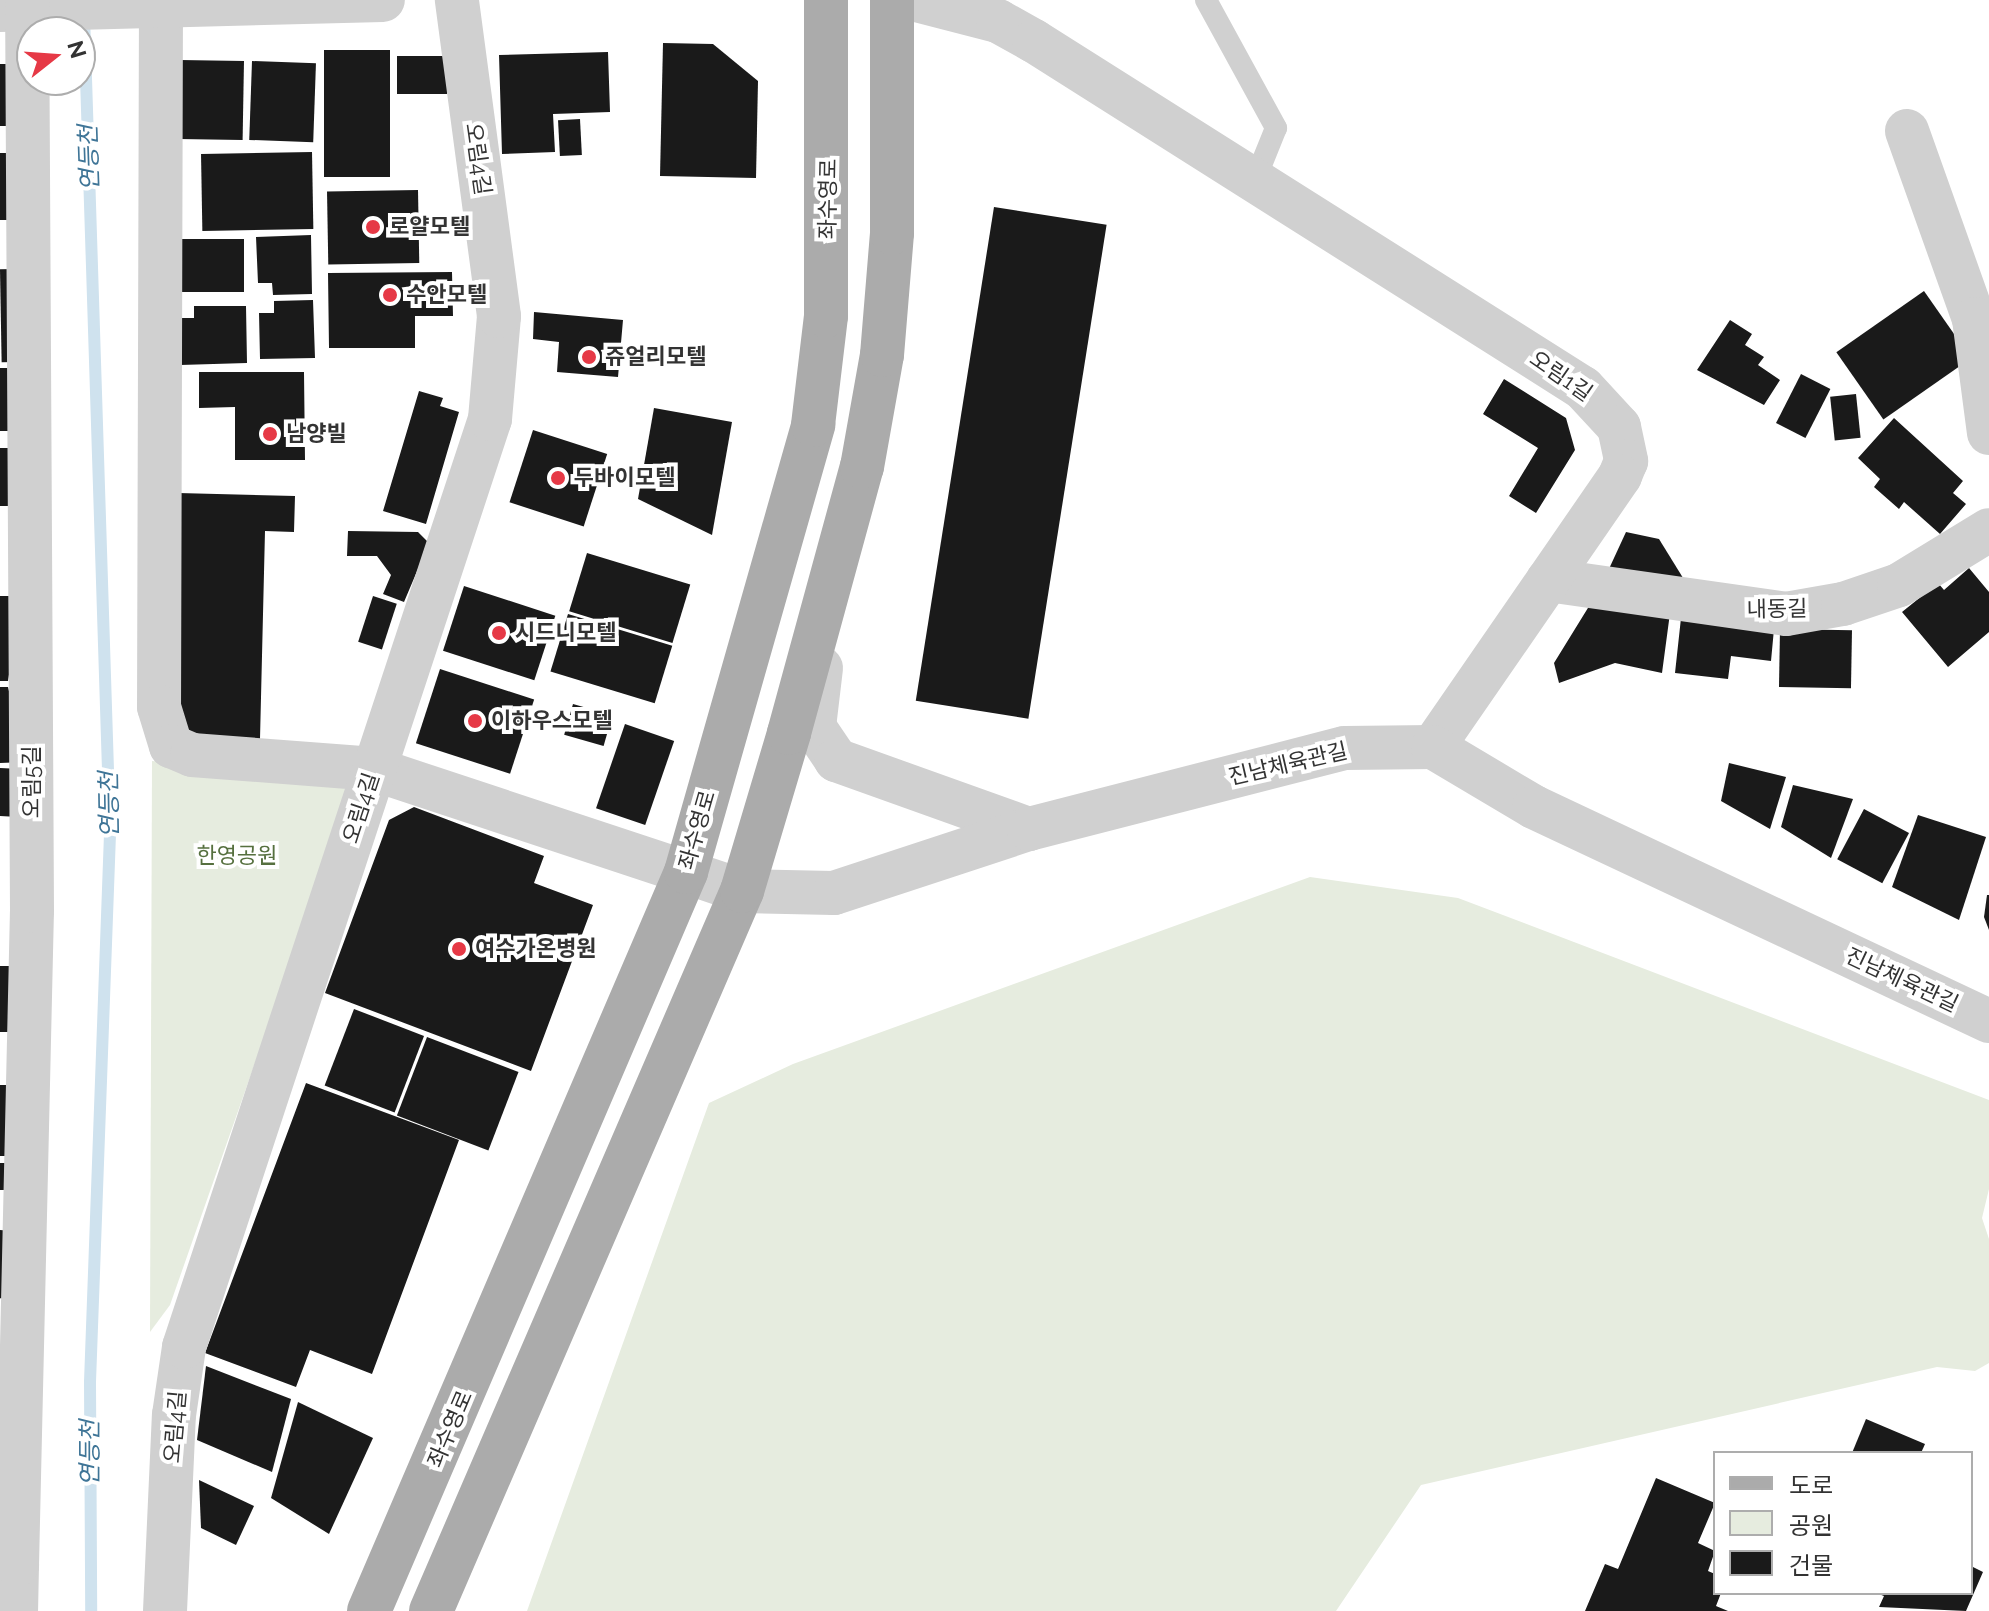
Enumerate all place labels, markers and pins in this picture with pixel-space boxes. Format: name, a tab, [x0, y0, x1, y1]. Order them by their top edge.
place label: 로얄모텔	[389, 214, 470, 240]
marker: 로얄모텔	[364, 218, 382, 236]
place label: 수안모텔	[406, 282, 487, 308]
marker: 수안모텔	[381, 286, 399, 304]
place label: 쥬얼리모텔	[605, 344, 706, 370]
marker: 쥬얼리모텔	[580, 348, 598, 366]
place label: 남양빌	[286, 421, 347, 447]
marker: 남양빌	[261, 425, 279, 443]
place label: 두바이모텔	[574, 465, 675, 491]
marker: 두바이모텔	[549, 469, 567, 487]
place label: 시드니모텔	[515, 620, 616, 646]
marker: 시드니모텔	[490, 624, 508, 642]
place label: 이하우스모텔	[491, 708, 612, 734]
marker: 이하우스모텔	[466, 712, 484, 730]
place label: 여수가온병원	[475, 936, 596, 962]
marker: 여수가온병원	[450, 940, 468, 958]

